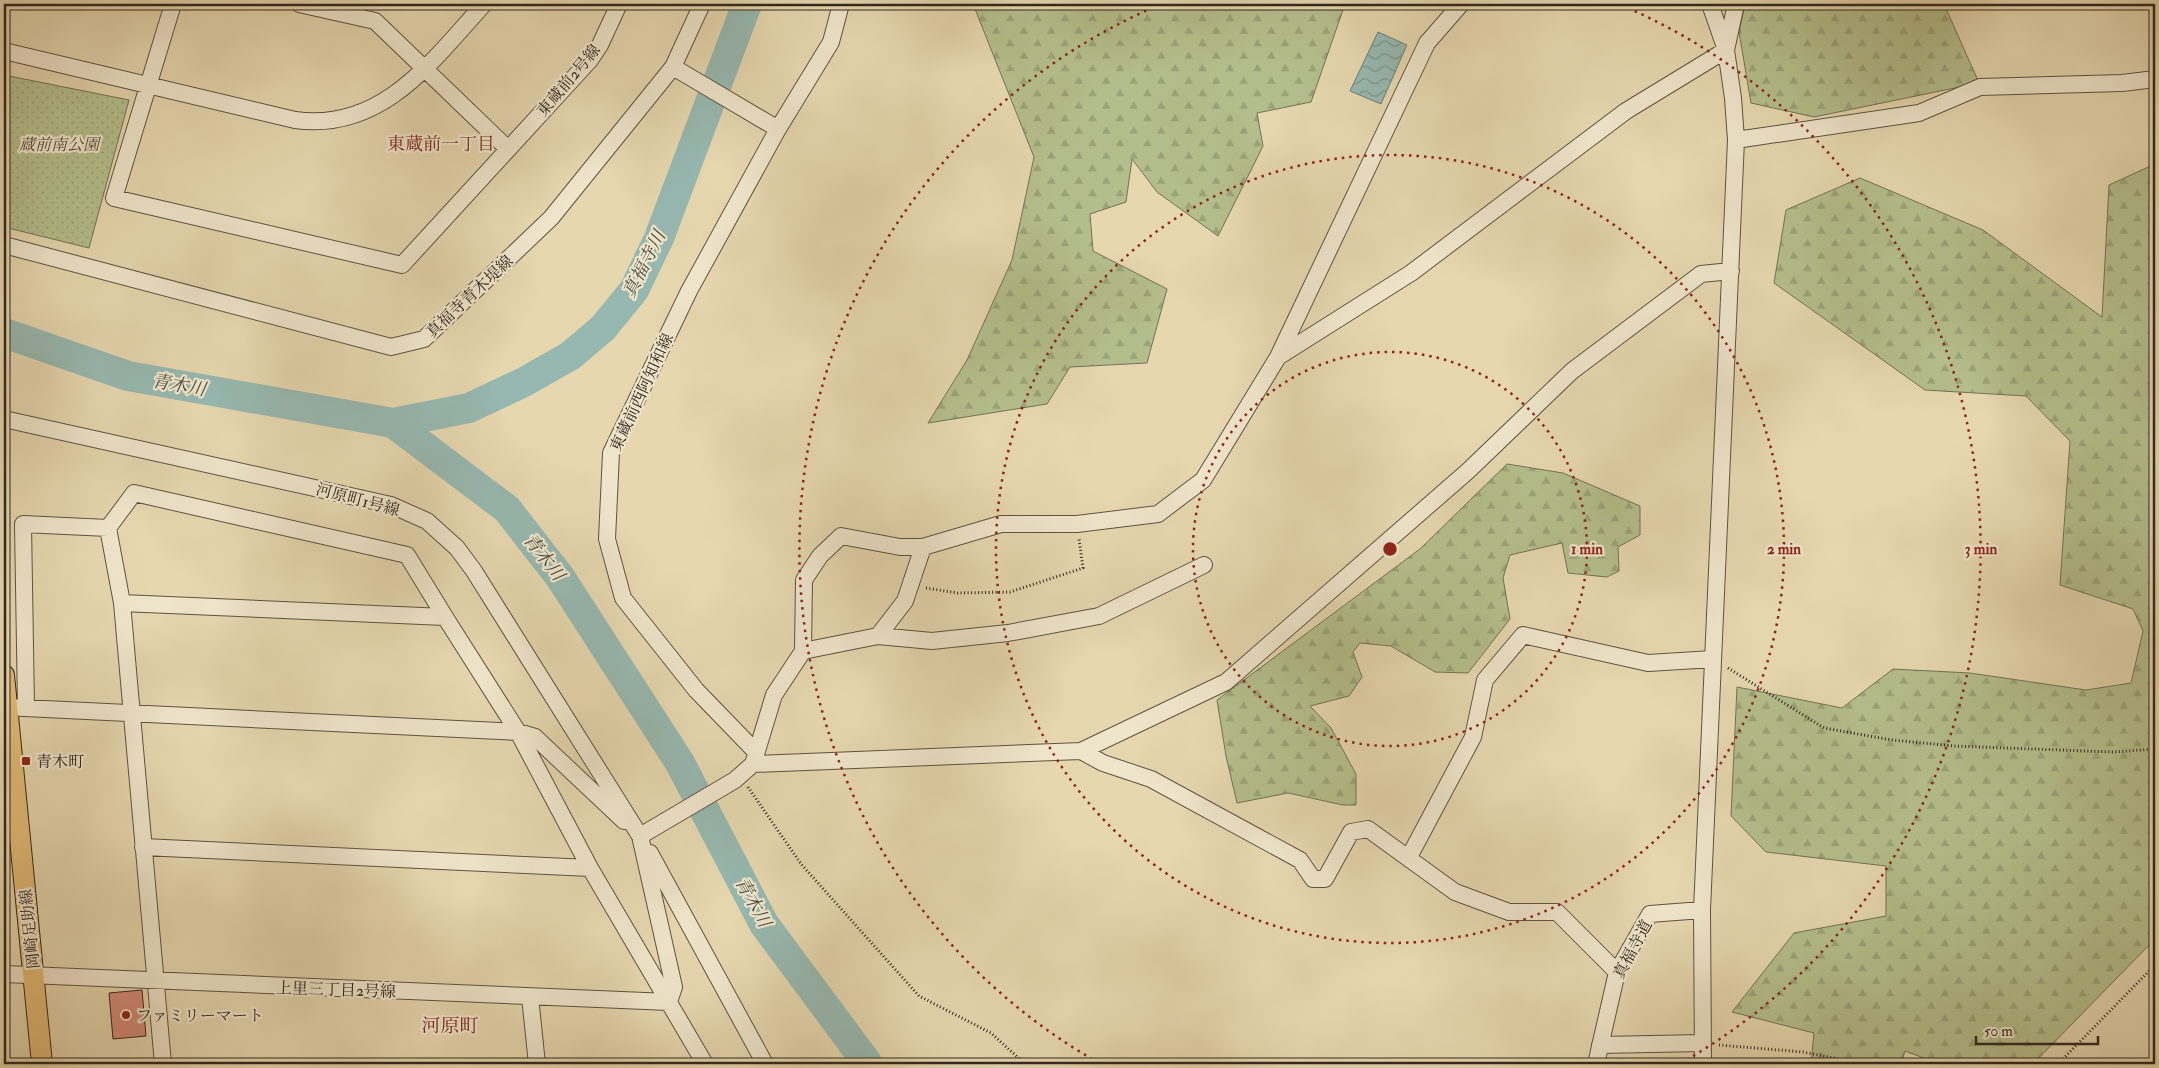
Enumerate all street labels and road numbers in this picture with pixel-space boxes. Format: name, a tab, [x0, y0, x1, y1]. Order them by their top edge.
street label: 東蔵前2号線	[533, 40, 605, 121]
street label: 真福寺青木堤線	[422, 251, 517, 342]
street label: 東蔵前西阿知和線	[606, 330, 678, 455]
street label: 河原町1号線	[314, 479, 402, 521]
street label: 岡崎足助線	[16, 888, 44, 970]
street label: 真福寺道	[1609, 917, 1657, 982]
street label: 上里三丁目2号線	[276, 978, 396, 1002]

